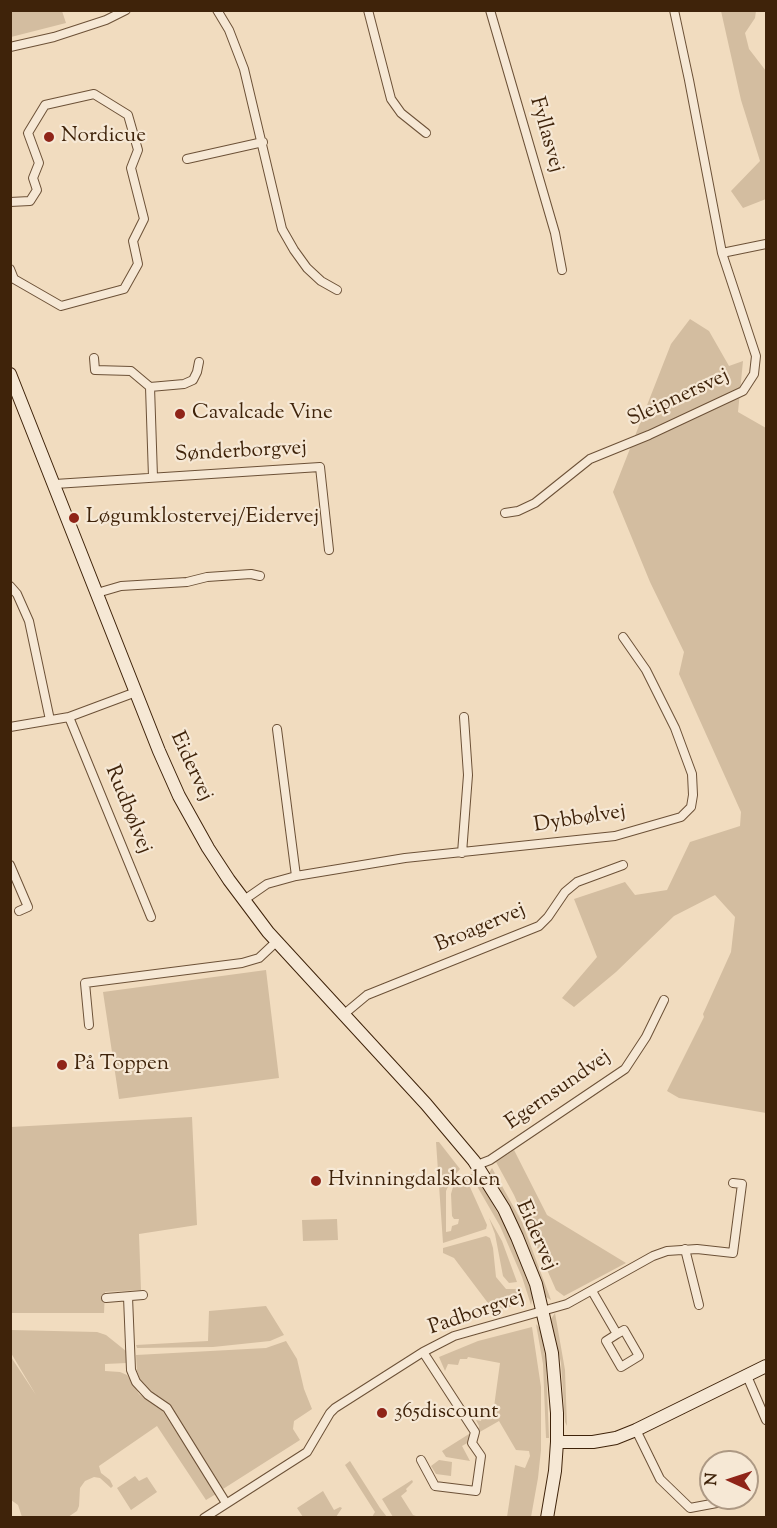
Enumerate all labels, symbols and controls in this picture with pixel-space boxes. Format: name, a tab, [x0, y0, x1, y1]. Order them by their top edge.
street label: Fyllasvej	[522, 94, 568, 176]
place label: Nordicue	[61, 124, 146, 150]
marker: Nordicue	[42, 130, 56, 144]
street label: Sleipnersvej	[624, 364, 734, 434]
place label: Cavalcade Vine	[192, 401, 333, 427]
marker: Cavalcade Vine	[173, 407, 187, 421]
street label: Sønderborgvej	[174, 437, 308, 469]
place label: Løgumklostervej/Eidervej	[86, 505, 319, 531]
marker: Løgumklostervej/Eidervej	[67, 511, 81, 525]
street label: Eidervej	[163, 728, 217, 806]
street label: Rudbølvej	[98, 762, 156, 858]
street label: Dybbølvej	[532, 800, 628, 840]
street label: Broagervej	[432, 899, 530, 959]
street label: Egernsundvej	[501, 1045, 617, 1137]
place label: På Toppen	[74, 1052, 169, 1078]
marker: På Toppen	[55, 1058, 69, 1072]
place label: Hvinningdalskolen	[328, 1168, 501, 1194]
marker: Hvinningdalskolen	[309, 1174, 323, 1188]
street label: Eidervej	[508, 1197, 562, 1275]
street label: Padborgvej	[426, 1286, 528, 1342]
place label: 365discount	[394, 1400, 498, 1426]
marker: 365discount	[375, 1406, 389, 1420]
north arrow	[699, 1450, 759, 1510]
text: N	[701, 1472, 724, 1486]

